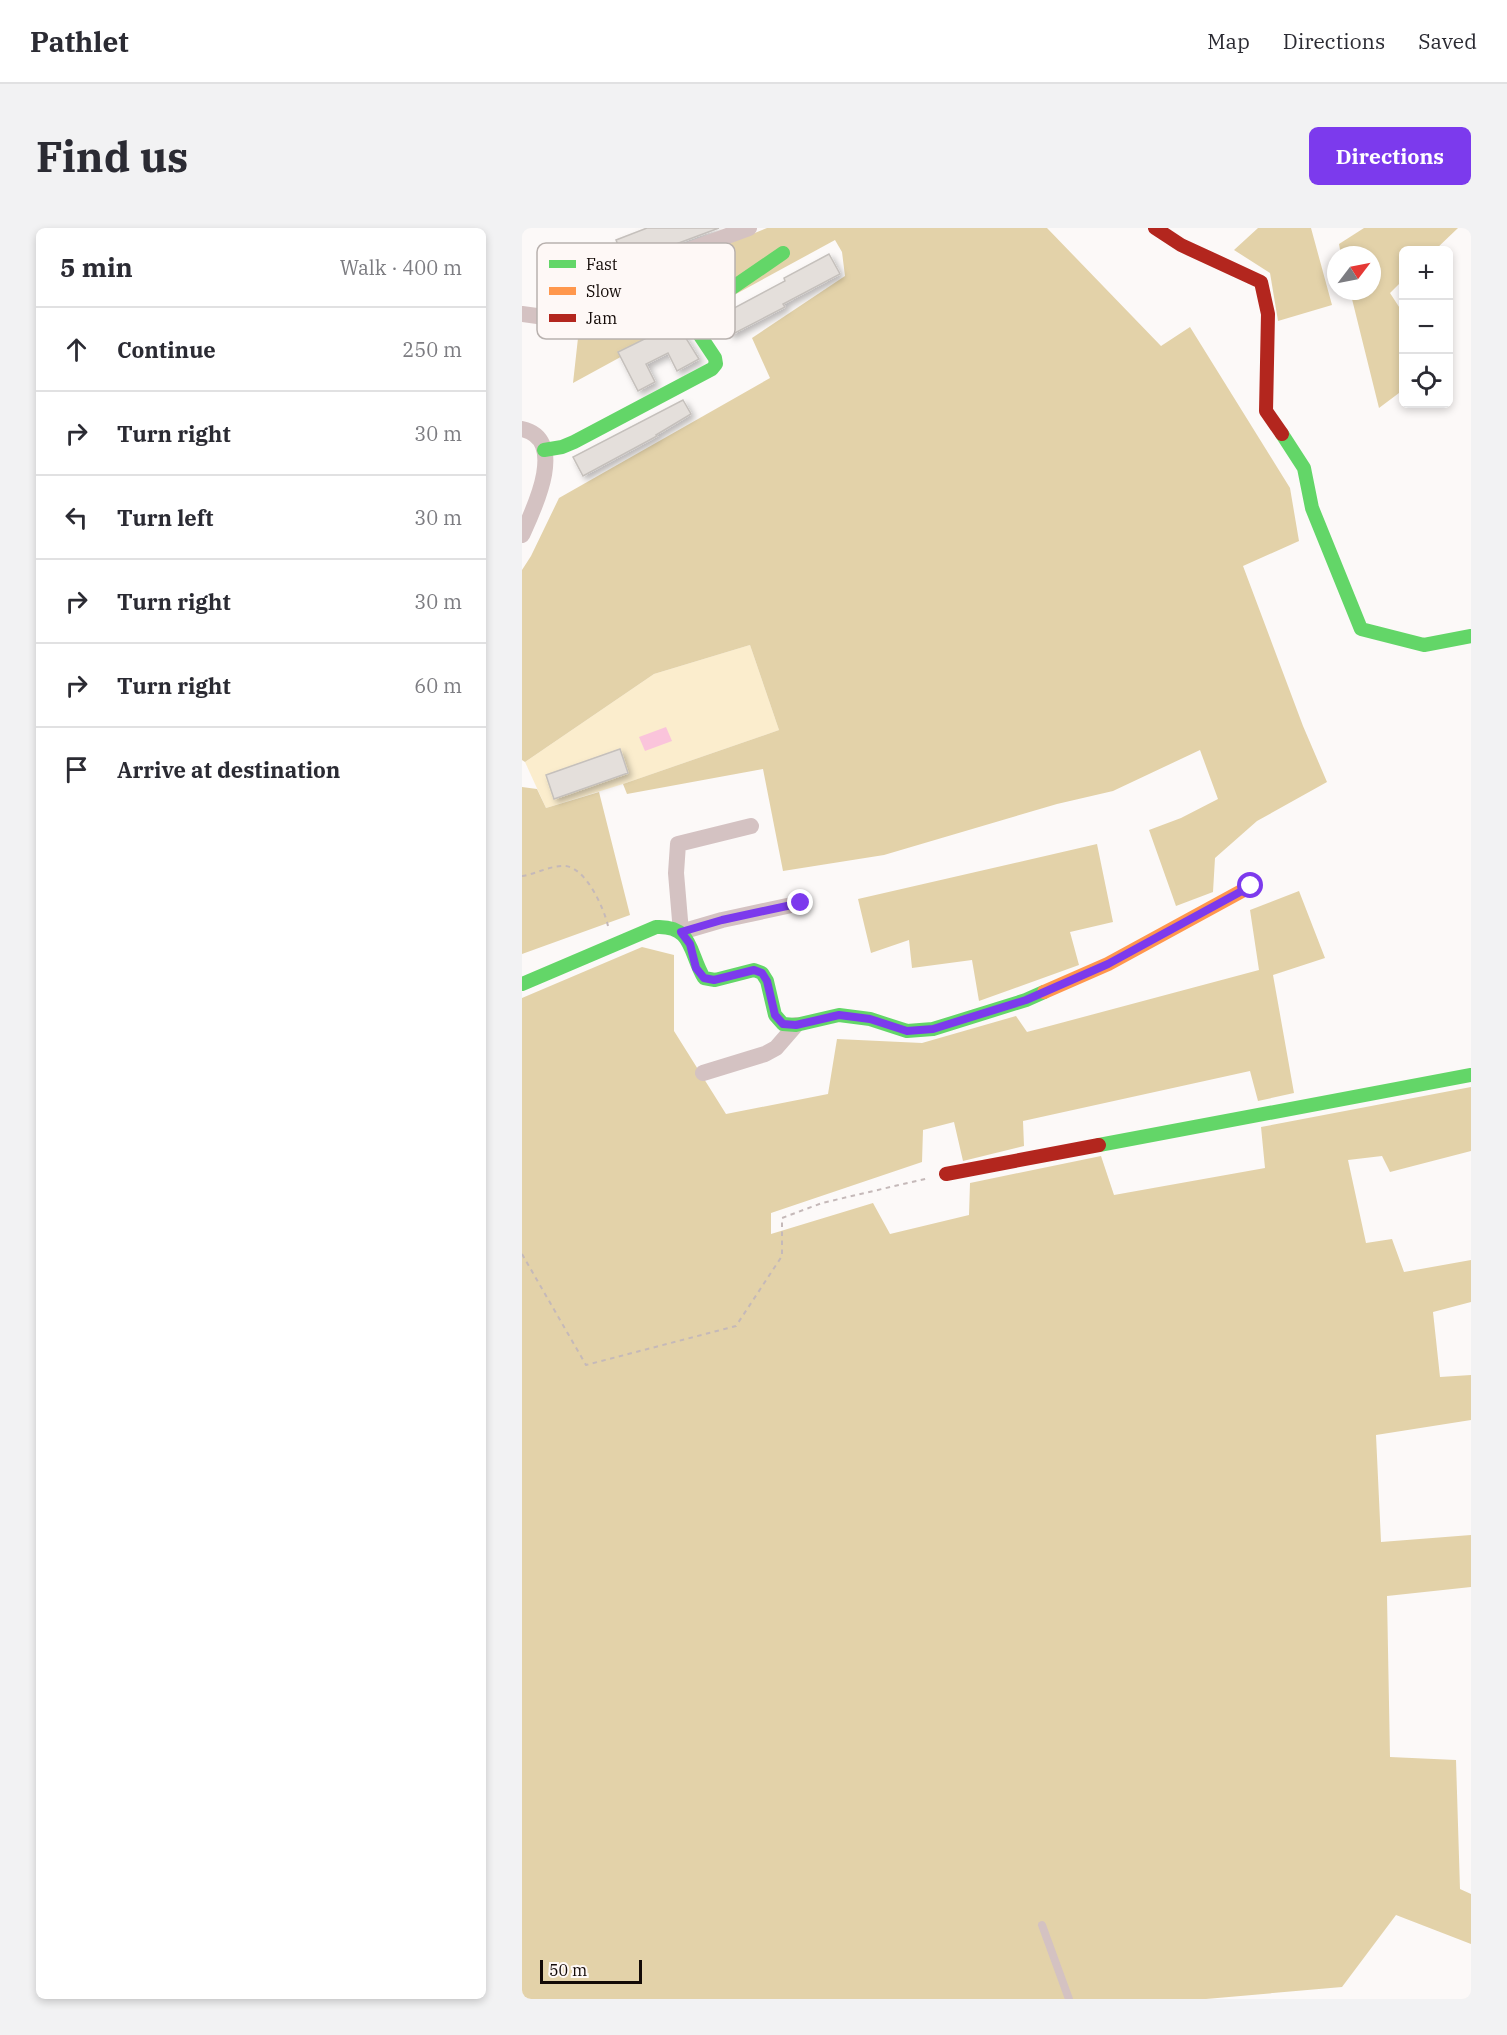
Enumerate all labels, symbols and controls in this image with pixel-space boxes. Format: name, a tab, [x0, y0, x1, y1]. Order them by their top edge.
text: Pathlet	[30, 23, 129, 60]
text: Map	[1207, 27, 1250, 55]
text: Directions	[1283, 27, 1385, 55]
text: Saved	[1418, 27, 1477, 55]
button: Directions	[1309, 127, 1471, 185]
text: Find us	[36, 129, 188, 184]
legend	[537, 243, 735, 339]
north arrow	[1327, 246, 1381, 300]
map controls	[1399, 246, 1453, 408]
button: +	[1399, 246, 1453, 300]
text: 5 min	[60, 250, 133, 284]
text: Walk · 400 m	[340, 254, 462, 281]
text: Fast	[586, 254, 618, 274]
text: Slow	[586, 281, 622, 301]
button: −	[1399, 300, 1453, 354]
text: Jam	[586, 308, 617, 328]
icon: ahead	[60, 333, 93, 366]
text: Continue	[117, 335, 216, 364]
text: 250 m	[402, 336, 462, 363]
button: locate	[1399, 354, 1453, 408]
icon: right	[60, 417, 93, 450]
text: Turn right	[117, 419, 231, 448]
text: 30 m	[414, 420, 462, 447]
icon: left	[60, 501, 93, 534]
text: Turn left	[117, 503, 213, 532]
text: 30 m	[414, 504, 462, 531]
icon: right	[60, 585, 93, 618]
text: Turn right	[117, 587, 231, 616]
text: 30 m	[414, 588, 462, 615]
icon: right	[60, 669, 93, 702]
text: Turn right	[117, 671, 231, 700]
text: 60 m	[414, 672, 462, 699]
icon: arrive	[60, 753, 93, 786]
text: Arrive at destination	[117, 755, 340, 784]
route start	[1237, 872, 1263, 898]
route end	[787, 889, 813, 915]
scale bar	[540, 1957, 642, 1984]
text: 50 m	[549, 1960, 587, 1980]

